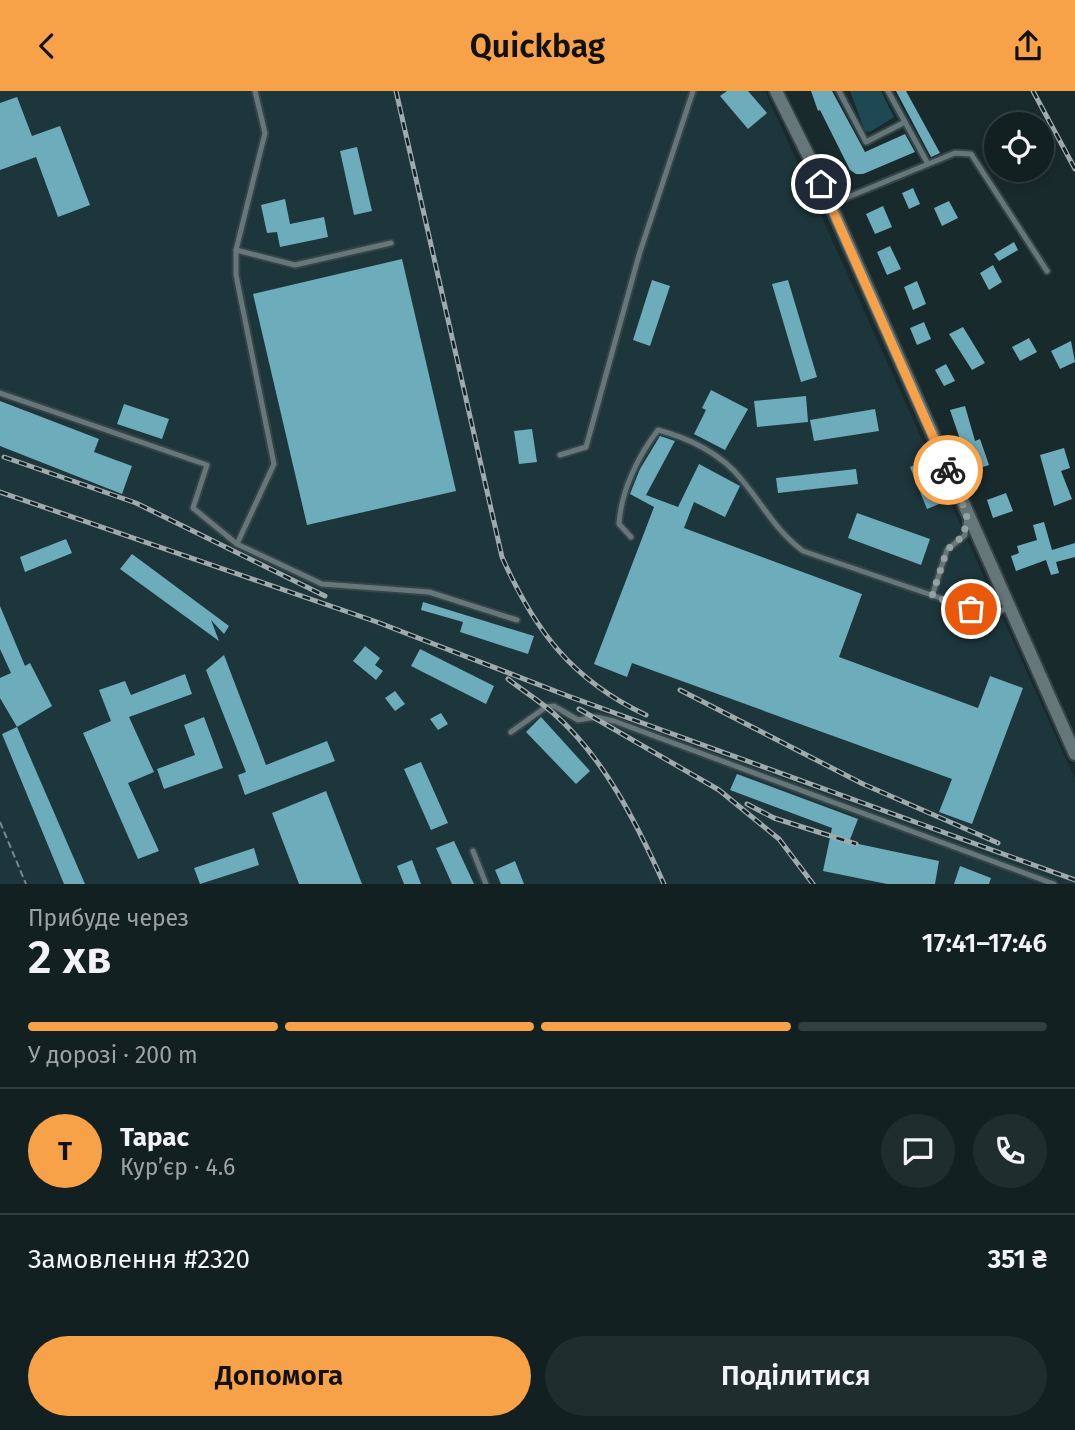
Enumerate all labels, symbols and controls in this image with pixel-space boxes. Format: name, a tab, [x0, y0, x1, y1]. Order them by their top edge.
icon: back	[28, 27, 66, 65]
text: Quickbag	[470, 27, 605, 65]
icon: share	[1009, 27, 1047, 65]
map controls	[984, 112, 1054, 182]
button: locate	[984, 112, 1054, 182]
pin	[791, 154, 851, 214]
icon: home	[802, 165, 840, 203]
courier	[913, 435, 983, 505]
icon: bike	[929, 451, 967, 489]
pin	[941, 579, 1001, 639]
icon: bag	[952, 590, 990, 628]
text: Прибуде через	[28, 904, 189, 932]
text: 17:41–17:46	[922, 928, 1047, 959]
text: 2 хв	[28, 930, 112, 985]
text: У дорозі · 200 m	[28, 1041, 198, 1069]
button: chat	[881, 1114, 955, 1188]
button: phone	[973, 1114, 1047, 1188]
text: Тарас	[120, 1122, 189, 1153]
text: Т	[58, 1136, 72, 1167]
text: Кур’єр · 4.6	[120, 1153, 235, 1181]
text: Замовлення #2320	[28, 1244, 250, 1275]
text: 351 ₴	[988, 1244, 1047, 1275]
button: Допомога	[28, 1336, 531, 1416]
button: Поділитися	[545, 1336, 1047, 1416]

